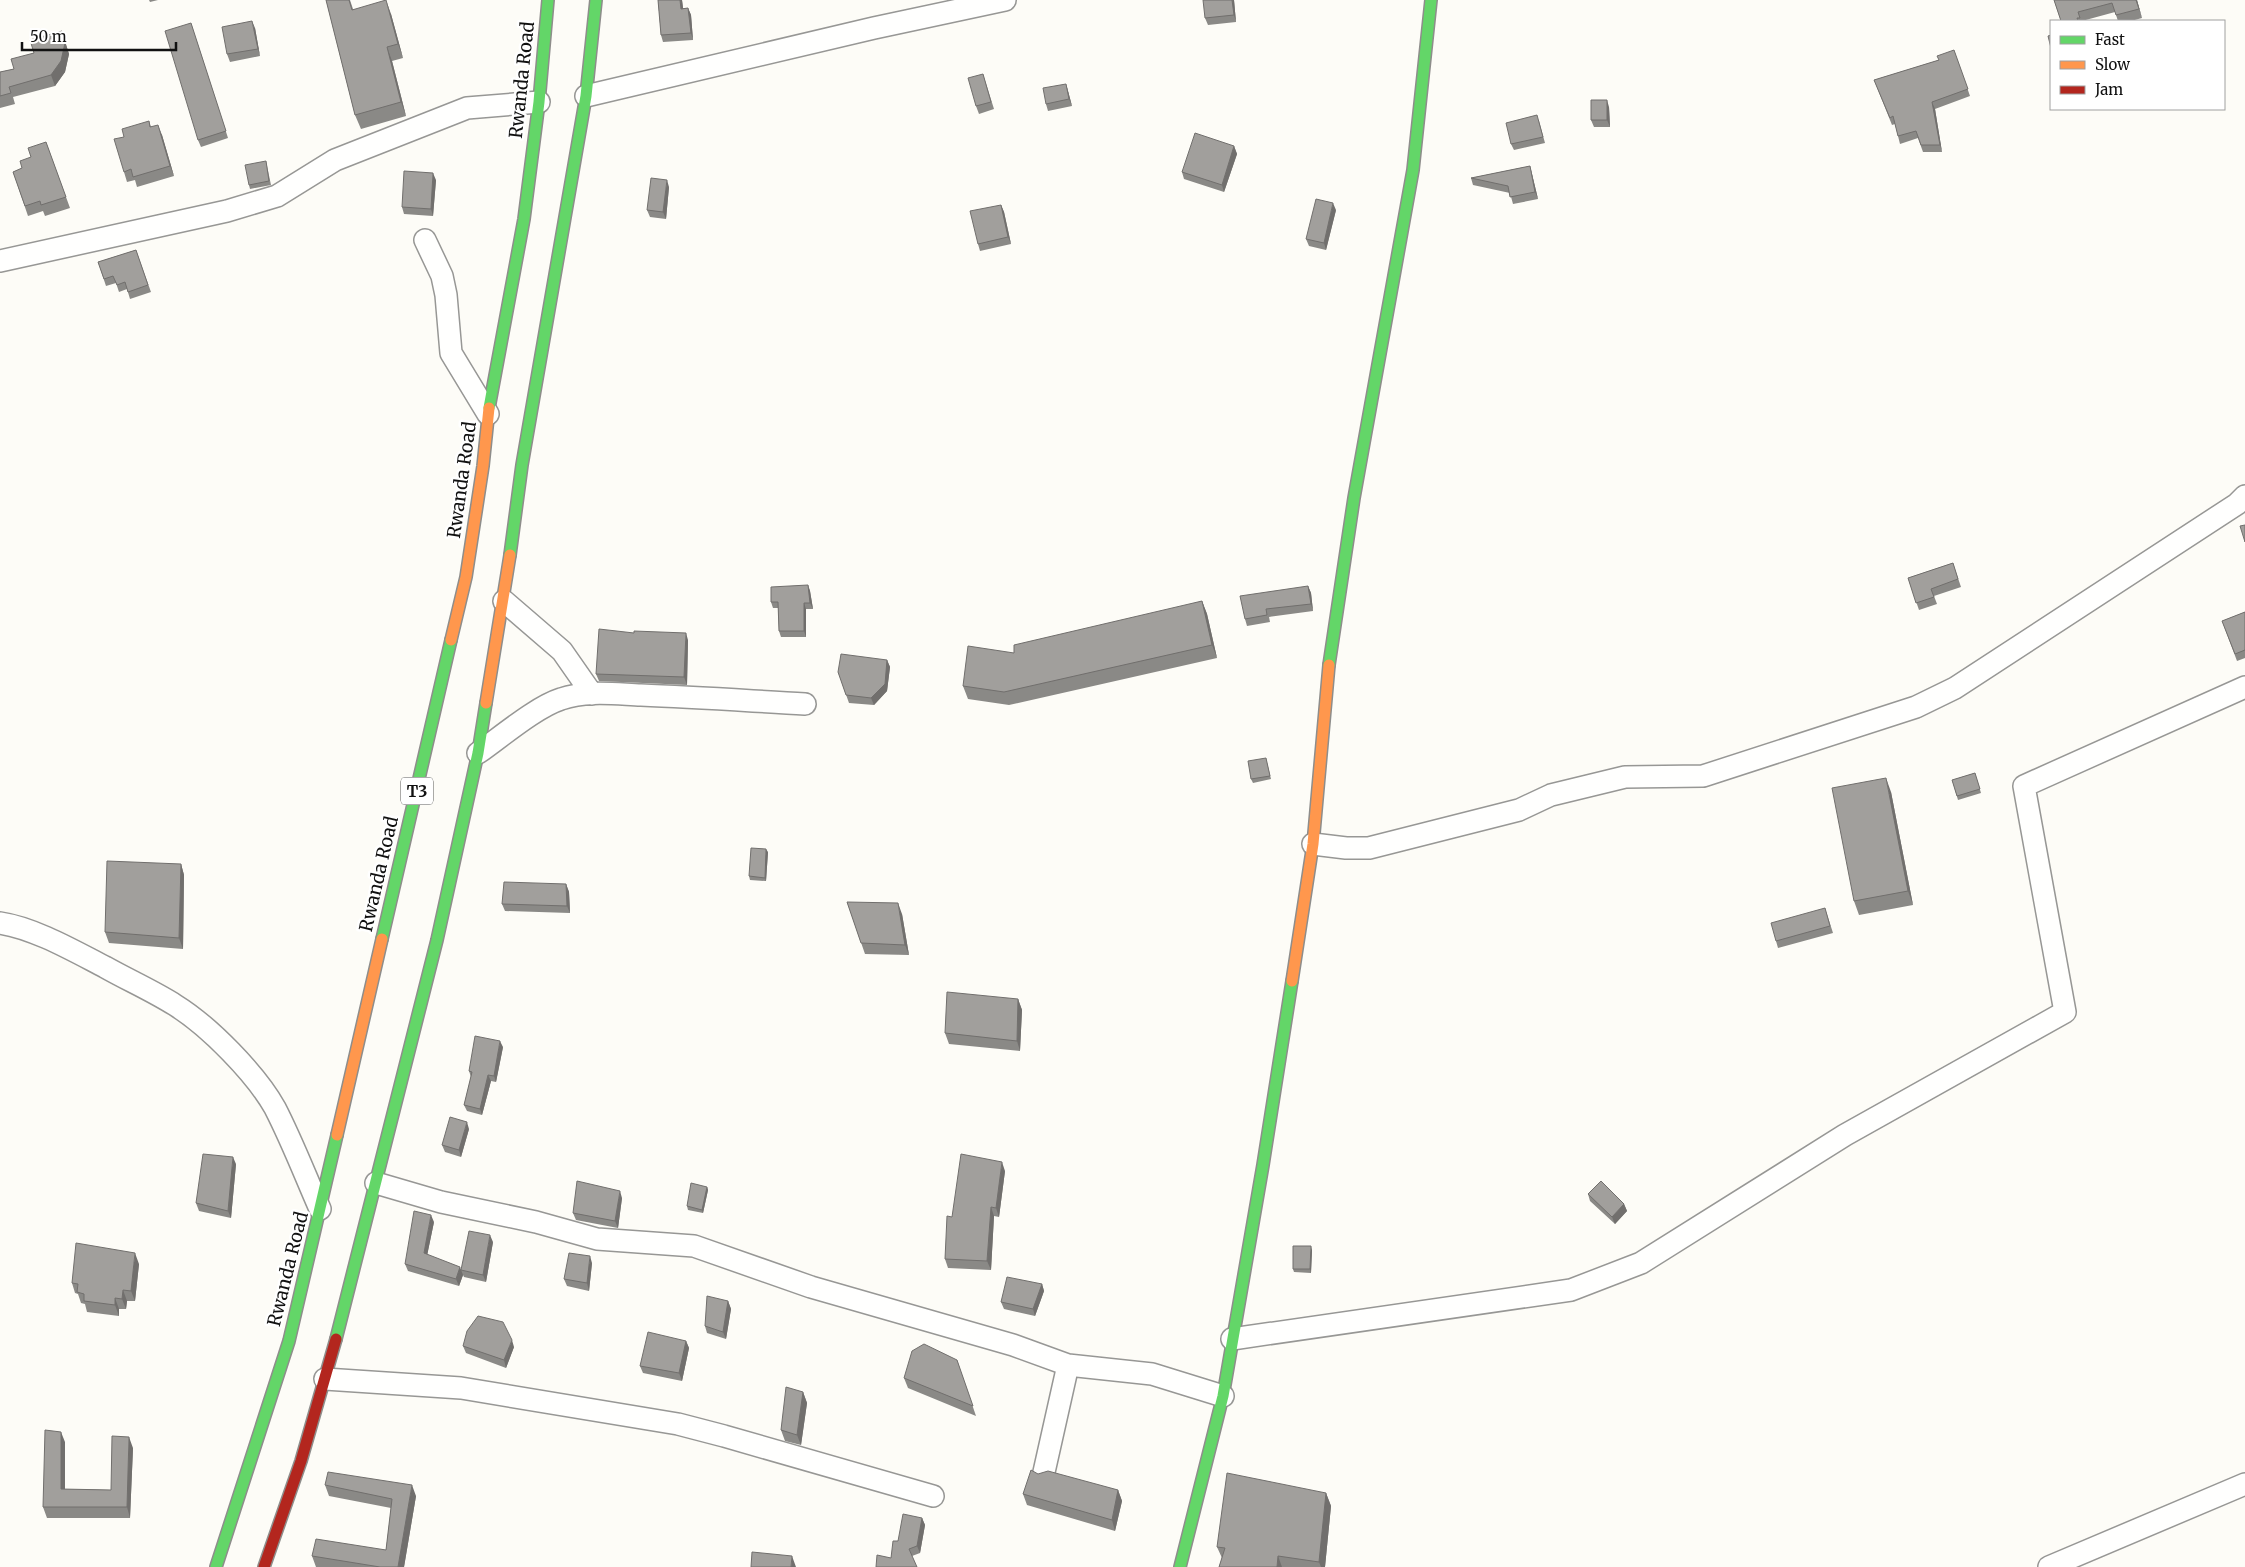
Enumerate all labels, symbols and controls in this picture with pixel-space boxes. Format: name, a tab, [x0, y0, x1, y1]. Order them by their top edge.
scale bar	[22, 20, 176, 52]
street label: Rwanda Road	[504, 20, 539, 140]
legend	[2050, 20, 2225, 110]
text: 50 m	[30, 27, 67, 46]
text: Fast	[2095, 30, 2125, 49]
text: Slow	[2095, 55, 2130, 74]
text: Jam	[2094, 80, 2123, 99]
street label: Rwanda Road	[442, 420, 481, 540]
road number: T3	[401, 778, 433, 804]
street label: Rwanda Road	[354, 814, 403, 934]
street label: Rwanda Road	[262, 1209, 313, 1329]

